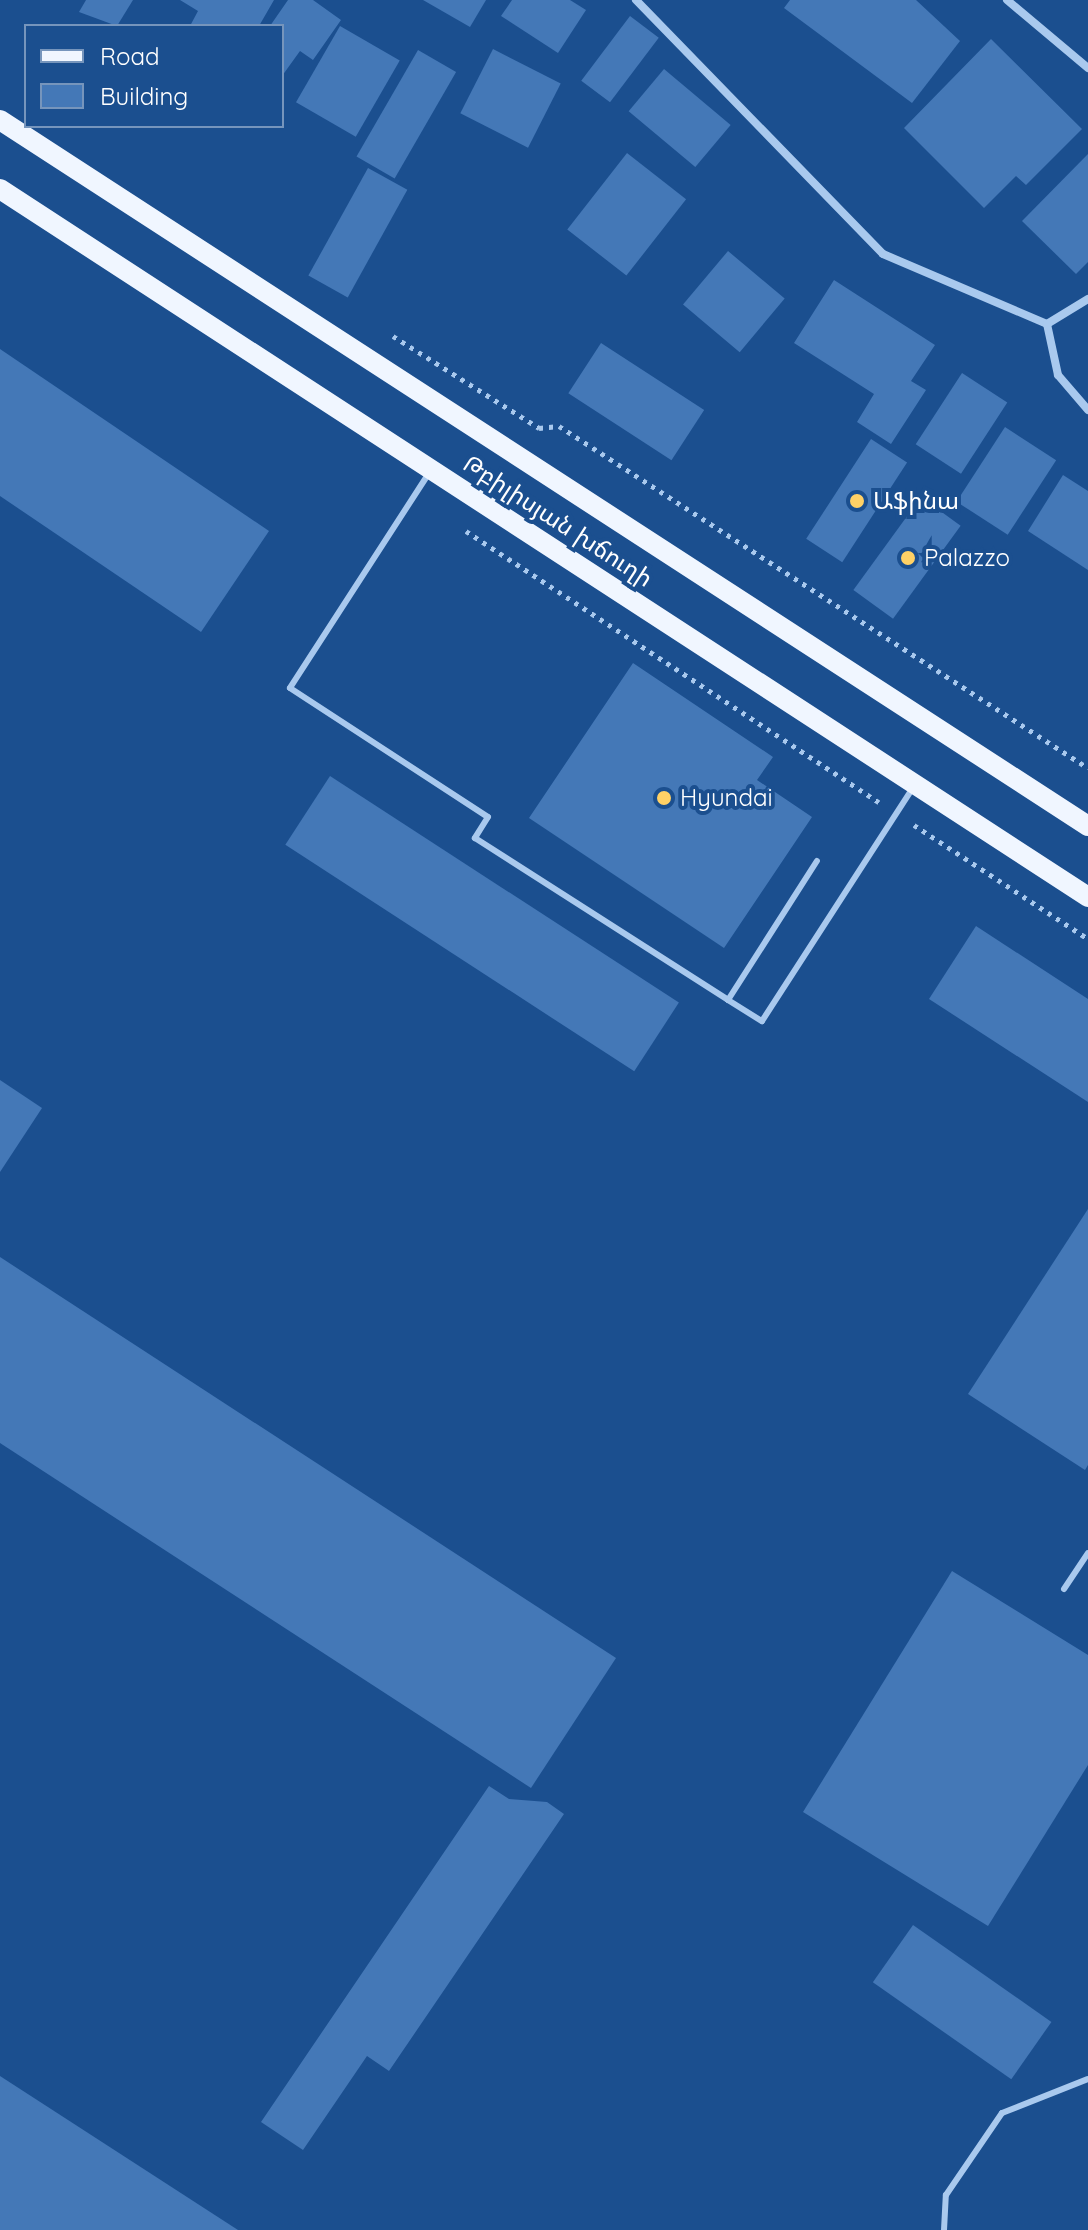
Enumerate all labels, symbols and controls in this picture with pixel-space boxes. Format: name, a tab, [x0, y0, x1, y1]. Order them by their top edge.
legend	[24, 24, 284, 128]
text: Road	[100, 41, 160, 71]
text: Building	[100, 81, 188, 111]
street label: Թբիլիսյան խճուղի	[458, 449, 658, 593]
place label: Աֆինա	[873, 487, 959, 515]
marker: Աֆինա	[848, 492, 866, 510]
place label: Palazzo	[924, 544, 1010, 572]
marker: Palazzo	[899, 549, 917, 567]
place label: Hyundai	[680, 784, 773, 812]
marker: Hyundai	[655, 789, 673, 807]

